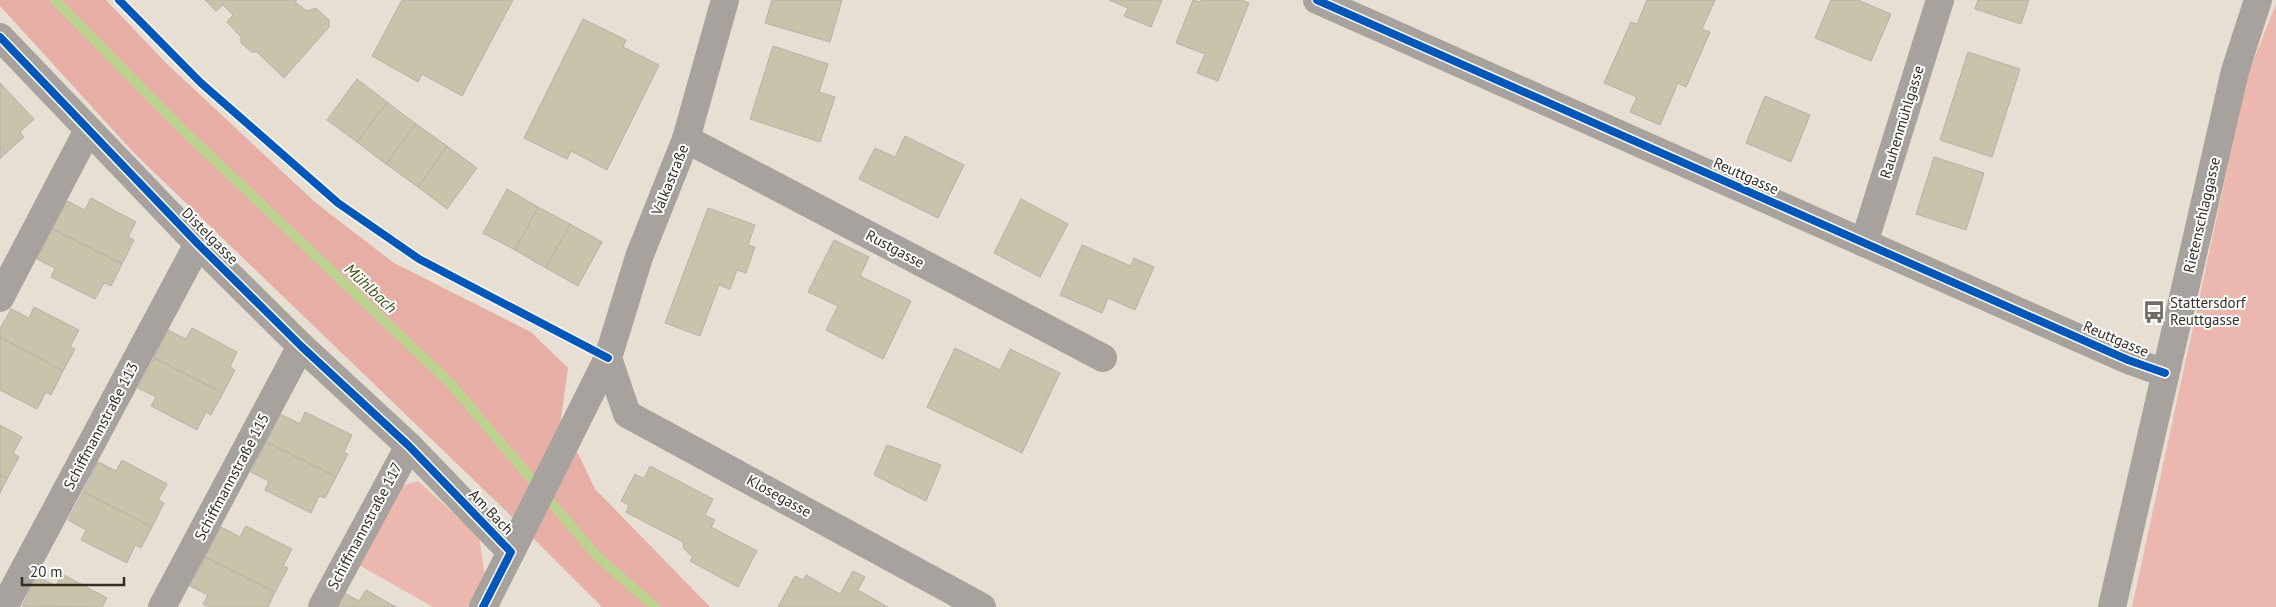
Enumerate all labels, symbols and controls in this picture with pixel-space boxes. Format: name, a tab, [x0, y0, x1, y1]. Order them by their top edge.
street label: Rauhenmühlgasse	[1875, 63, 1928, 181]
street label: Valkastraße	[646, 142, 692, 219]
street label: Reuttgasse	[1711, 153, 1782, 198]
street label: Rietenschlaggasse	[2179, 155, 2224, 275]
street label: Distelgasse	[178, 203, 243, 268]
street label: Rustgasse	[863, 225, 928, 272]
water label: Mühlbach	[341, 259, 401, 317]
place label: Stattersdorf Reuttgasse	[2170, 293, 2247, 329]
bus stop icon: Stattersdorf Reuttgasse	[2141, 299, 2167, 325]
street label: Reuttgasse	[2080, 316, 2152, 361]
street label: Schiffmannstraße 113	[59, 359, 142, 493]
street label: Schiffmannstraße 115	[190, 410, 273, 544]
street label: Schiffmannstraße 117	[323, 459, 406, 593]
street label: Klosegasse	[744, 470, 815, 521]
street label: Am Bach	[465, 485, 518, 538]
scale bar	[22, 554, 125, 586]
text: 20 m	[30, 562, 63, 581]

